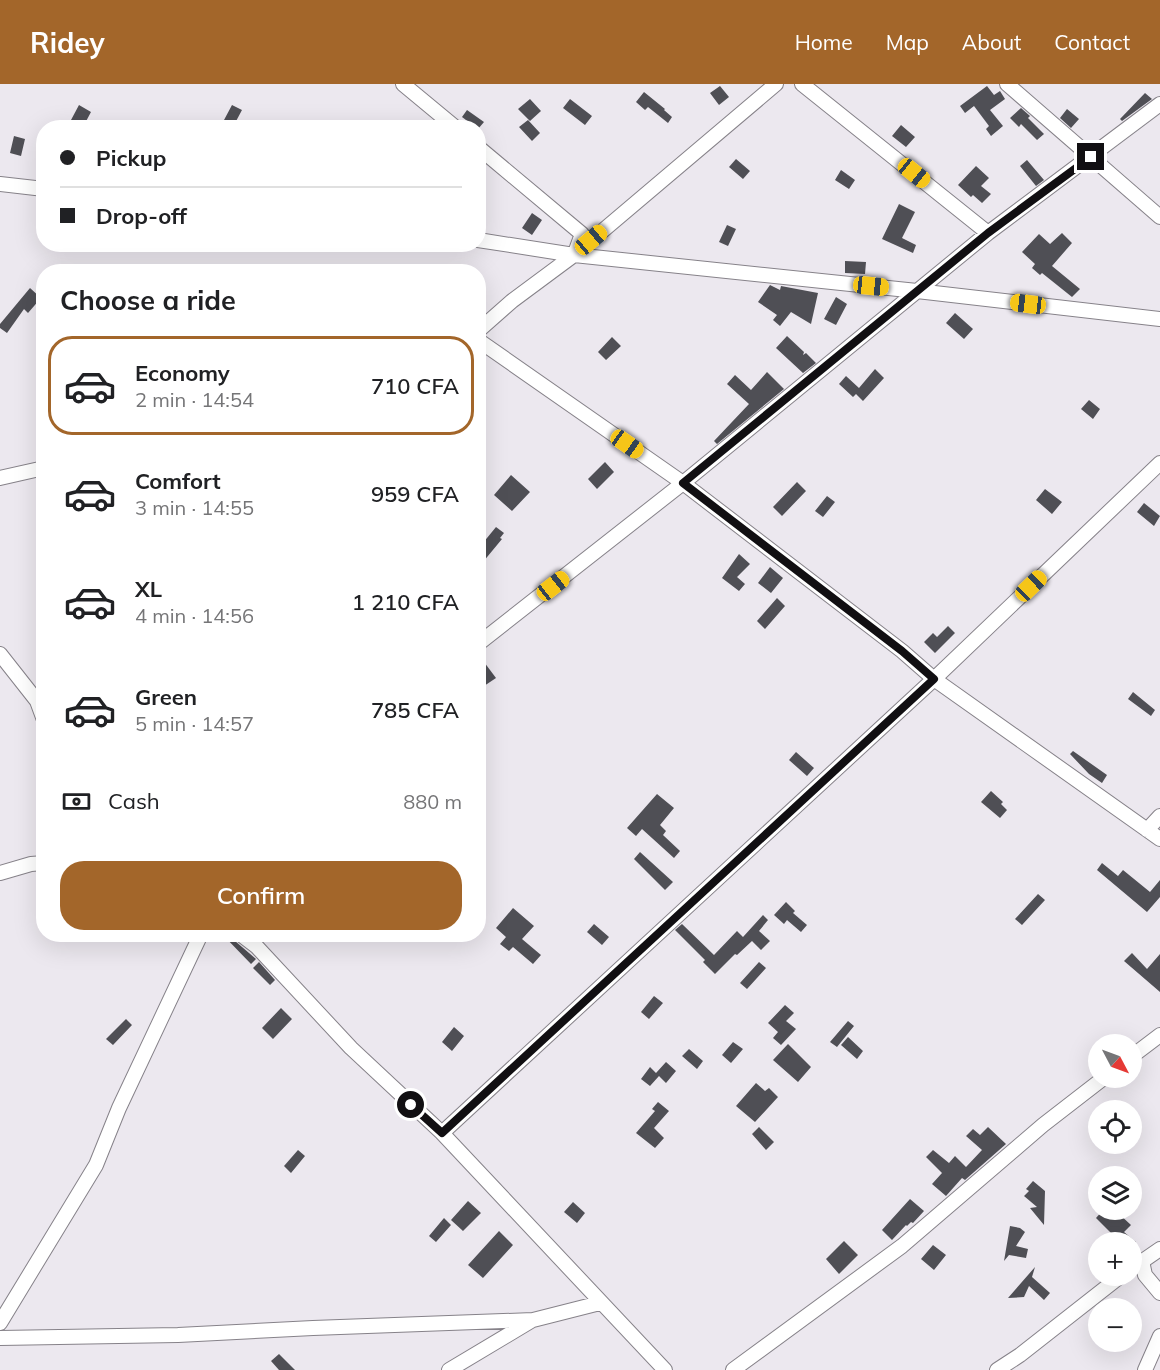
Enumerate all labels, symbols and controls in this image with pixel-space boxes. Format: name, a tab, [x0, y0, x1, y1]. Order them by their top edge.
text: Ridey	[30, 25, 105, 60]
text: Home	[795, 29, 853, 55]
text: Map	[886, 29, 929, 55]
text: About	[962, 29, 1021, 55]
text: Contact	[1054, 29, 1130, 55]
route end	[1077, 143, 1104, 170]
text: Pickup	[96, 144, 166, 172]
car	[894, 155, 934, 191]
text: Drop-off	[96, 202, 187, 230]
car	[571, 222, 611, 258]
car	[852, 275, 890, 297]
text: Choose a ride	[60, 283, 236, 317]
car	[1009, 293, 1047, 315]
icon: car	[63, 359, 117, 413]
text: Economy	[135, 359, 230, 387]
text: 710 CFA	[371, 372, 459, 400]
text: 2 min · 14:54	[135, 387, 254, 412]
car	[607, 426, 647, 462]
icon: car	[63, 467, 117, 521]
text: Comfort	[135, 467, 221, 495]
text: 959 CFA	[371, 480, 459, 508]
text: 3 min · 14:55	[135, 495, 254, 520]
car	[1012, 567, 1050, 605]
car	[533, 568, 573, 604]
icon: car	[63, 575, 117, 629]
text: XL	[135, 575, 162, 603]
text: 1 210 CFA	[352, 588, 459, 616]
text: 4 min · 14:56	[135, 603, 254, 628]
icon: car	[63, 683, 117, 737]
text: Green	[135, 683, 197, 711]
text: 785 CFA	[371, 696, 459, 724]
text: 5 min · 14:57	[135, 711, 254, 736]
icon: cash	[60, 785, 93, 818]
text: Cash	[108, 787, 160, 815]
text: 880 m	[403, 789, 462, 814]
button: Confirm	[60, 861, 462, 930]
north arrow	[1088, 1034, 1142, 1088]
map controls	[1088, 1034, 1142, 1352]
route start	[397, 1091, 424, 1118]
button: locate	[1088, 1100, 1142, 1154]
button: layers	[1088, 1166, 1142, 1220]
button: +	[1088, 1232, 1142, 1286]
button: −	[1088, 1298, 1142, 1352]

